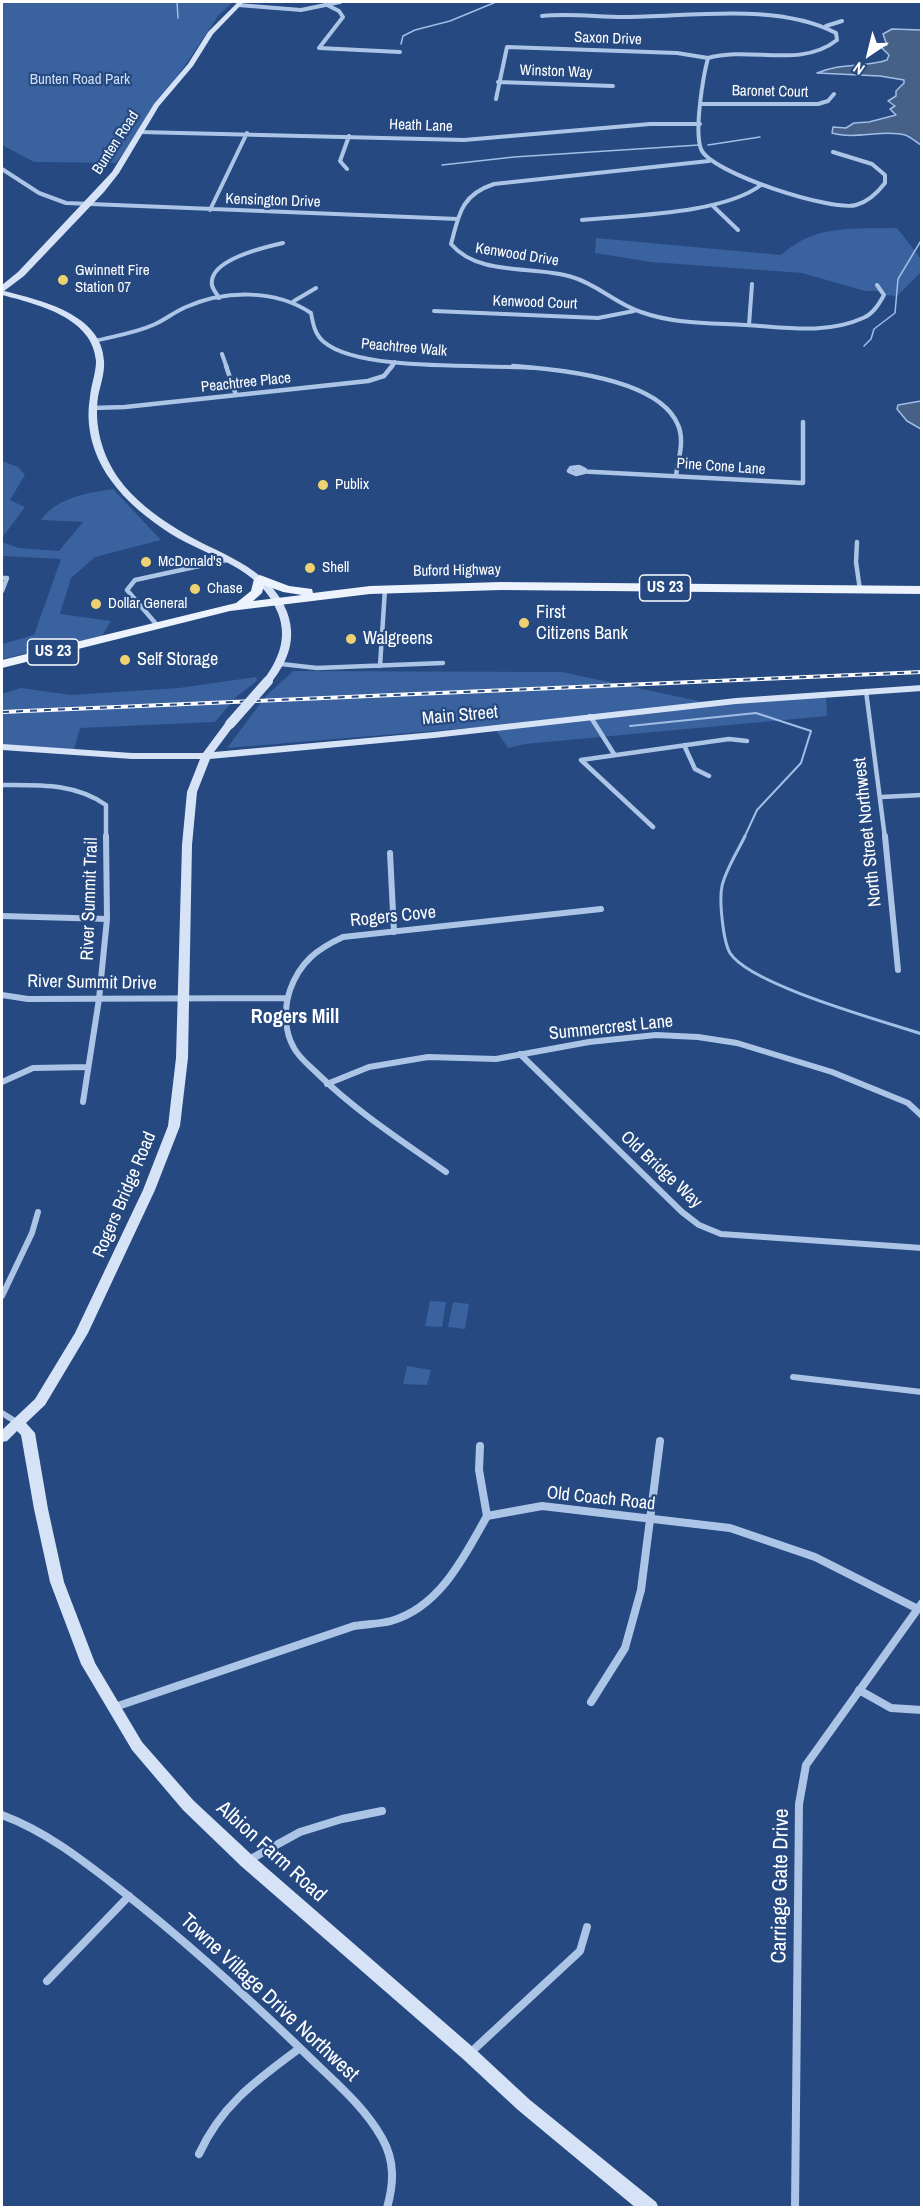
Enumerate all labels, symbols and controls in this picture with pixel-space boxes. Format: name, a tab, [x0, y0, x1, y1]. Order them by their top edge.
north arrow	[839, 24, 899, 84]
street label: Saxon Drive	[574, 29, 642, 49]
text: N	[848, 57, 869, 80]
street label: Winston Way	[519, 62, 593, 82]
park label: Bunten Road Park	[30, 71, 130, 89]
street label: Baronet Court	[732, 82, 808, 102]
street label: Bunten Road	[89, 108, 143, 178]
street label: Heath Lane	[389, 116, 453, 136]
street label: Kensington Drive	[225, 190, 321, 212]
street label: Kenwood Drive	[474, 240, 560, 270]
place label: Gwinnett Fire Station 07	[75, 262, 150, 297]
marker: Gwinnett Fire Station 07	[56, 273, 70, 287]
street label: Kenwood Court	[492, 293, 578, 313]
street label: Peachtree Walk	[360, 335, 448, 361]
street label: Peachtree Place	[200, 369, 292, 397]
street label: Pine Cone Lane	[676, 455, 766, 479]
place label: Publix	[335, 476, 369, 494]
marker: Publix	[316, 478, 330, 492]
place label: McDonald's	[158, 553, 222, 571]
marker: McDonald's	[139, 555, 153, 569]
place label: Shell	[322, 559, 349, 577]
marker: Shell	[303, 561, 317, 575]
street label: Buford Highway	[413, 561, 501, 581]
road number: US 23	[640, 575, 690, 601]
place label: Chase	[207, 580, 243, 598]
marker: Chase	[188, 582, 202, 596]
place label: Dollar General	[108, 595, 187, 613]
marker: Dollar General	[89, 597, 103, 611]
place label: First Citizens Bank	[536, 602, 628, 644]
marker: First Citizens Bank	[517, 616, 531, 630]
place label: Walgreens	[363, 628, 433, 650]
marker: Walgreens	[344, 632, 358, 646]
road number: US 23	[28, 639, 78, 665]
place label: Self Storage	[137, 649, 218, 671]
marker: Self Storage	[118, 653, 132, 667]
street label: Main Street	[421, 702, 499, 730]
street label: North Street Northwest	[849, 756, 887, 908]
street label: River Summit Trail	[77, 837, 103, 961]
street label: Rogers Cove	[349, 902, 437, 932]
street label: River Summit Drive	[27, 971, 157, 995]
district label: Rogers Mill	[251, 1006, 339, 1030]
street label: Summercrest Lane	[548, 1011, 674, 1045]
street label: Old Bridge Way	[616, 1127, 706, 1213]
street label: Rogers Bridge Road	[89, 1129, 161, 1261]
street label: Old Coach Road	[546, 1483, 656, 1515]
street label: Albion Farm Road	[211, 1796, 331, 1908]
street label: Carriage Gate Drive	[767, 1808, 795, 1964]
street label: Towne Village Drive Northwest	[174, 1909, 364, 2087]

